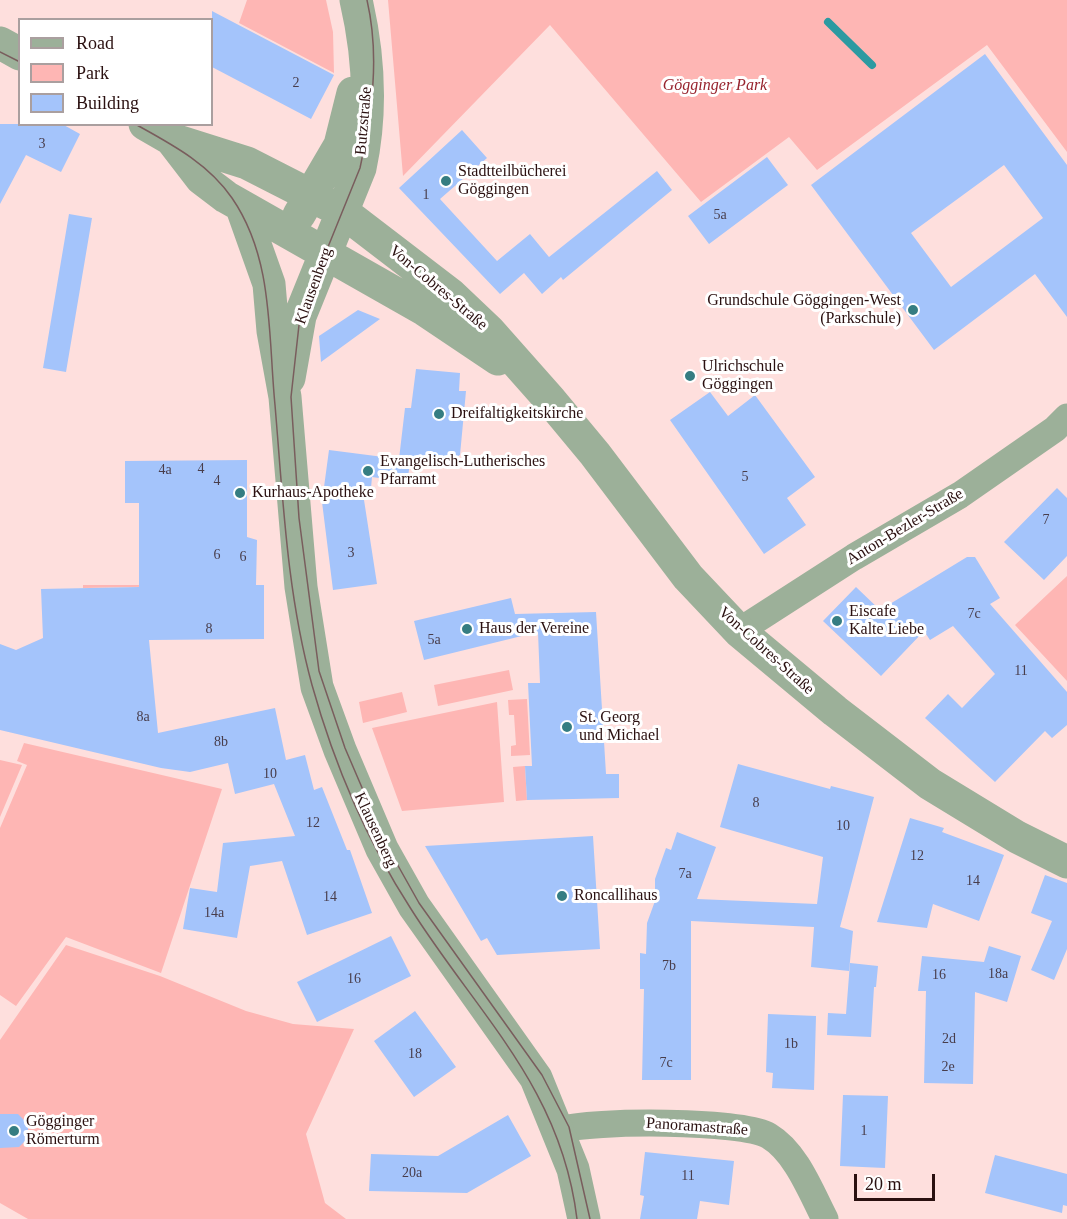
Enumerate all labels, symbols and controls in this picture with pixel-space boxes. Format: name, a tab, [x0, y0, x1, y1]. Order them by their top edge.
legend	[18, 18, 213, 126]
text: Road	[76, 33, 114, 53]
text: Park	[76, 63, 109, 83]
house number: 2	[292, 75, 300, 91]
park label: Gögginger Park	[663, 76, 767, 96]
street label: Butzstraße	[351, 86, 377, 156]
text: Building	[76, 93, 139, 113]
house number: 3	[38, 136, 46, 152]
place label: Stadtteilbücherei Göggingen	[458, 162, 566, 200]
marker: Stadtteilbücherei Göggingen	[439, 174, 453, 188]
house number: 1	[422, 187, 430, 203]
house number: 5a	[713, 207, 727, 223]
street label: Von-Cobres-Straße	[385, 241, 491, 335]
street label: Klausenberg	[291, 245, 337, 327]
place label: Grundschule Göggingen-West (Parkschule)	[707, 291, 901, 329]
marker: Grundschule Göggingen-West (Parkschule)	[906, 303, 920, 317]
place label: Ulrichschule Göggingen	[702, 357, 784, 395]
marker: Ulrichschule Göggingen	[683, 369, 697, 383]
place label: Dreifaltigkeitskirche	[451, 404, 583, 424]
marker: Dreifaltigkeitskirche	[432, 407, 446, 421]
place label: Evangelisch-Lutherisches Pfarramt	[380, 452, 545, 490]
house number: 4	[198, 461, 204, 477]
house number: 4a	[158, 462, 172, 478]
marker: Evangelisch-Lutherisches Pfarramt	[361, 464, 375, 478]
house number: 5	[742, 469, 748, 485]
house number: 4	[213, 473, 220, 489]
place label: Kurhaus-Apotheke	[252, 483, 374, 503]
street label: Anton-Bezler-Straße	[843, 485, 967, 569]
marker: Kurhaus-Apotheke	[233, 486, 247, 500]
house number: 7	[1042, 512, 1050, 528]
house number: 3	[348, 545, 354, 561]
house number: 6	[213, 547, 220, 563]
house number: 6	[240, 549, 246, 565]
place label: Eiscafe Kalte Liebe	[849, 602, 924, 640]
street label: Von-Cobres-Straße	[714, 603, 818, 699]
house number: 7c	[967, 606, 981, 622]
marker: Eiscafe Kalte Liebe	[830, 614, 844, 628]
place label: Haus der Vereine	[479, 619, 589, 639]
house number: 8	[206, 621, 213, 637]
marker: Haus der Vereine	[460, 622, 474, 636]
house number: 5a	[427, 632, 441, 648]
house number: 11	[1014, 663, 1028, 679]
place label: St. Georg und Michael	[579, 708, 659, 746]
house number: 8a	[136, 709, 150, 725]
marker: St. Georg und Michael	[560, 720, 574, 734]
house number: 8b	[214, 734, 228, 750]
house number: 10	[263, 766, 277, 782]
street label: Klausenberg	[349, 789, 401, 871]
house number: 8	[752, 795, 760, 811]
house number: 12	[306, 815, 320, 831]
house number: 10	[836, 818, 850, 834]
house number: 12	[910, 848, 924, 864]
house number: 7a	[678, 866, 692, 882]
house number: 14	[966, 873, 980, 889]
place label: Roncallihaus	[574, 886, 658, 906]
house number: 14	[323, 889, 337, 905]
marker: Roncallihaus	[555, 889, 569, 903]
house number: 14a	[204, 905, 224, 921]
house number: 7b	[662, 958, 676, 974]
house number: 18a	[988, 966, 1008, 982]
house number: 16	[932, 967, 946, 983]
house number: 16	[347, 971, 361, 987]
house number: 2d	[942, 1031, 956, 1047]
house number: 1b	[784, 1036, 798, 1052]
house number: 18	[408, 1046, 422, 1062]
house number: 7c	[659, 1055, 673, 1071]
house number: 2e	[941, 1059, 955, 1075]
place label: Gögginger Römerturm	[26, 1112, 100, 1150]
street label: Panoramastraße	[645, 1114, 749, 1140]
house number: 1	[860, 1123, 868, 1139]
marker: Gögginger Römerturm	[7, 1124, 21, 1138]
scale bar	[857, 1162, 938, 1200]
house number: 20a	[402, 1165, 422, 1181]
house number: 11	[681, 1168, 695, 1184]
text: 20 m	[865, 1174, 902, 1194]

